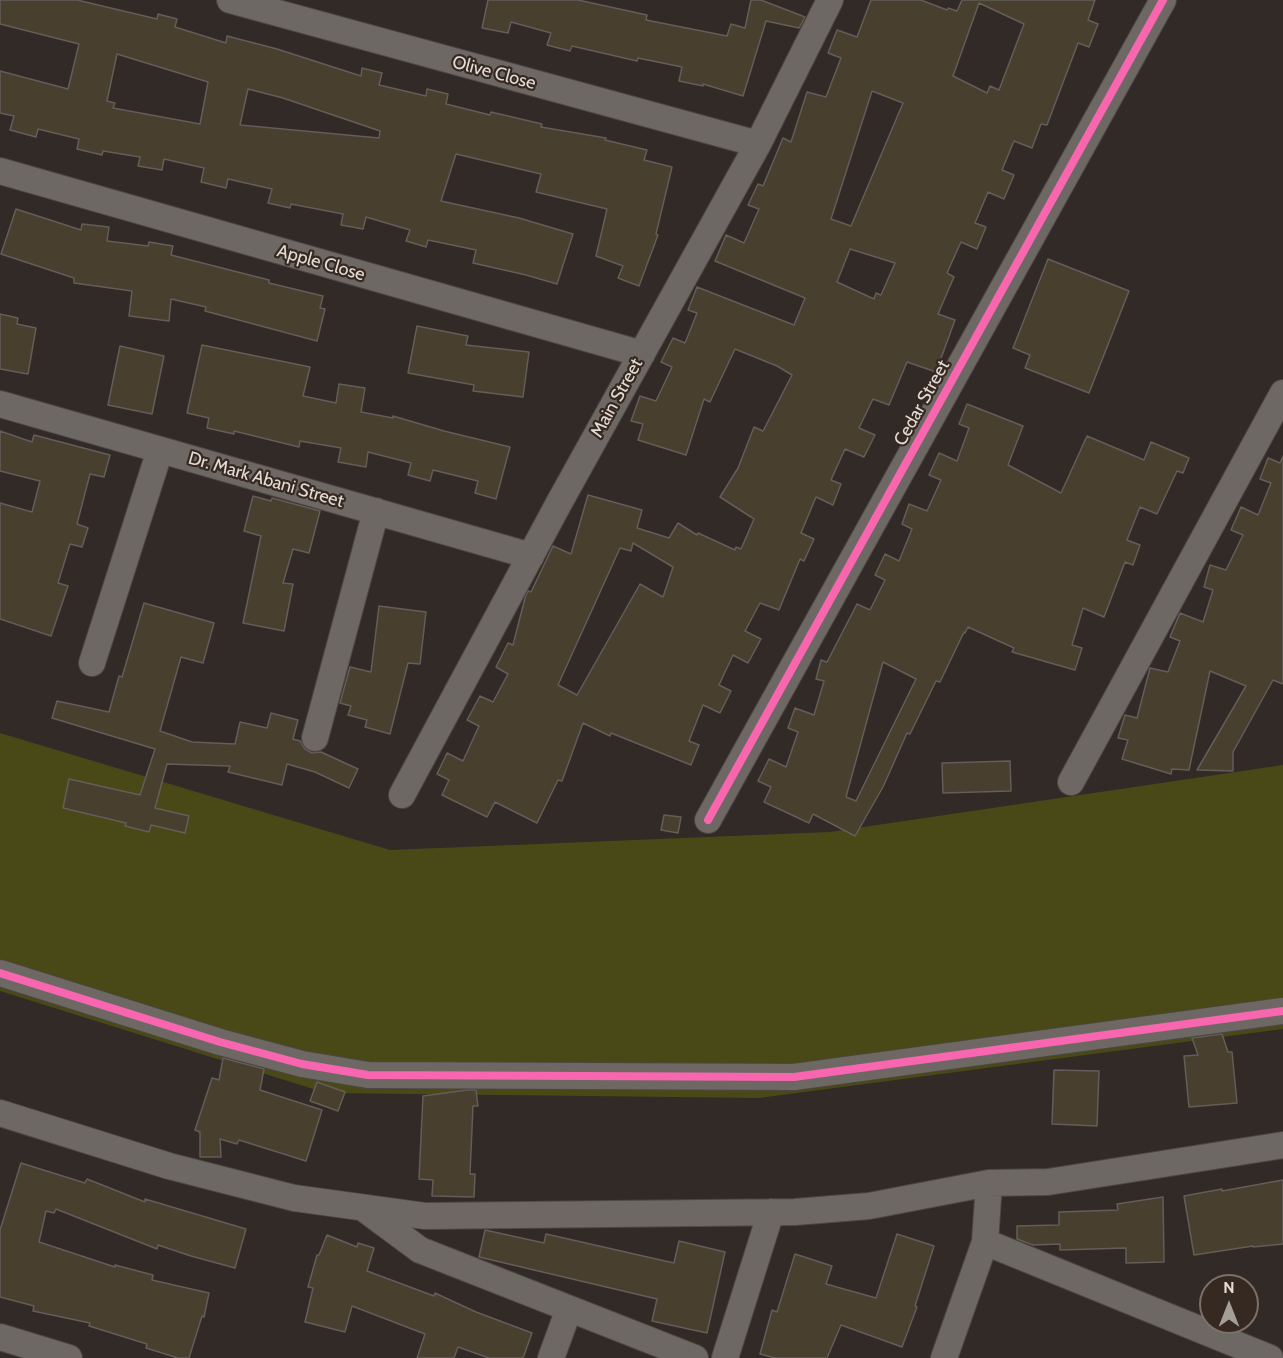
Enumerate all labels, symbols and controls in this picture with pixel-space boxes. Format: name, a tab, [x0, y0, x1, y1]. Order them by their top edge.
street label: Olive Close	[450, 51, 538, 95]
street label: Apple Close	[275, 240, 367, 286]
street label: Main Street	[586, 355, 648, 441]
street label: Cedar Street	[890, 356, 954, 450]
street label: Dr. Mark Abani Street	[186, 447, 346, 513]
north arrow	[1199, 1274, 1259, 1334]
text: N	[1223, 1278, 1235, 1297]

